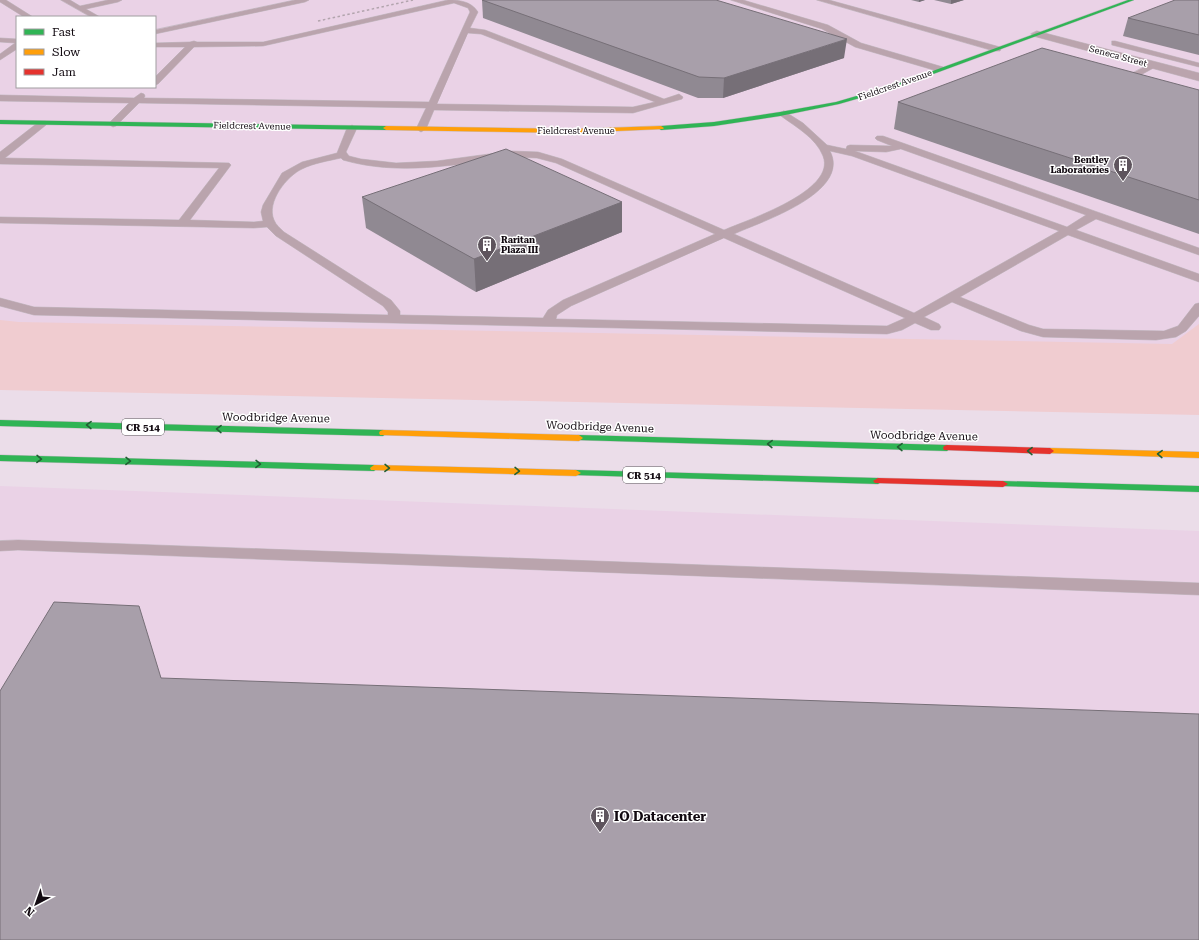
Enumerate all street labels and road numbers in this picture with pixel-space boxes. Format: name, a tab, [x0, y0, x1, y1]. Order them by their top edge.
street label: Seneca Street	[1088, 43, 1149, 69]
street label: Fieldcrest Avenue	[857, 68, 933, 102]
street label: Fieldcrest Avenue	[213, 120, 291, 132]
street label: Fieldcrest Avenue	[537, 126, 615, 136]
street label: Woodbridge Avenue	[222, 411, 330, 425]
road number: CR 514	[122, 419, 164, 435]
street label: Woodbridge Avenue	[546, 419, 654, 435]
street label: Woodbridge Avenue	[870, 429, 978, 443]
road number: CR 514	[623, 467, 665, 483]

